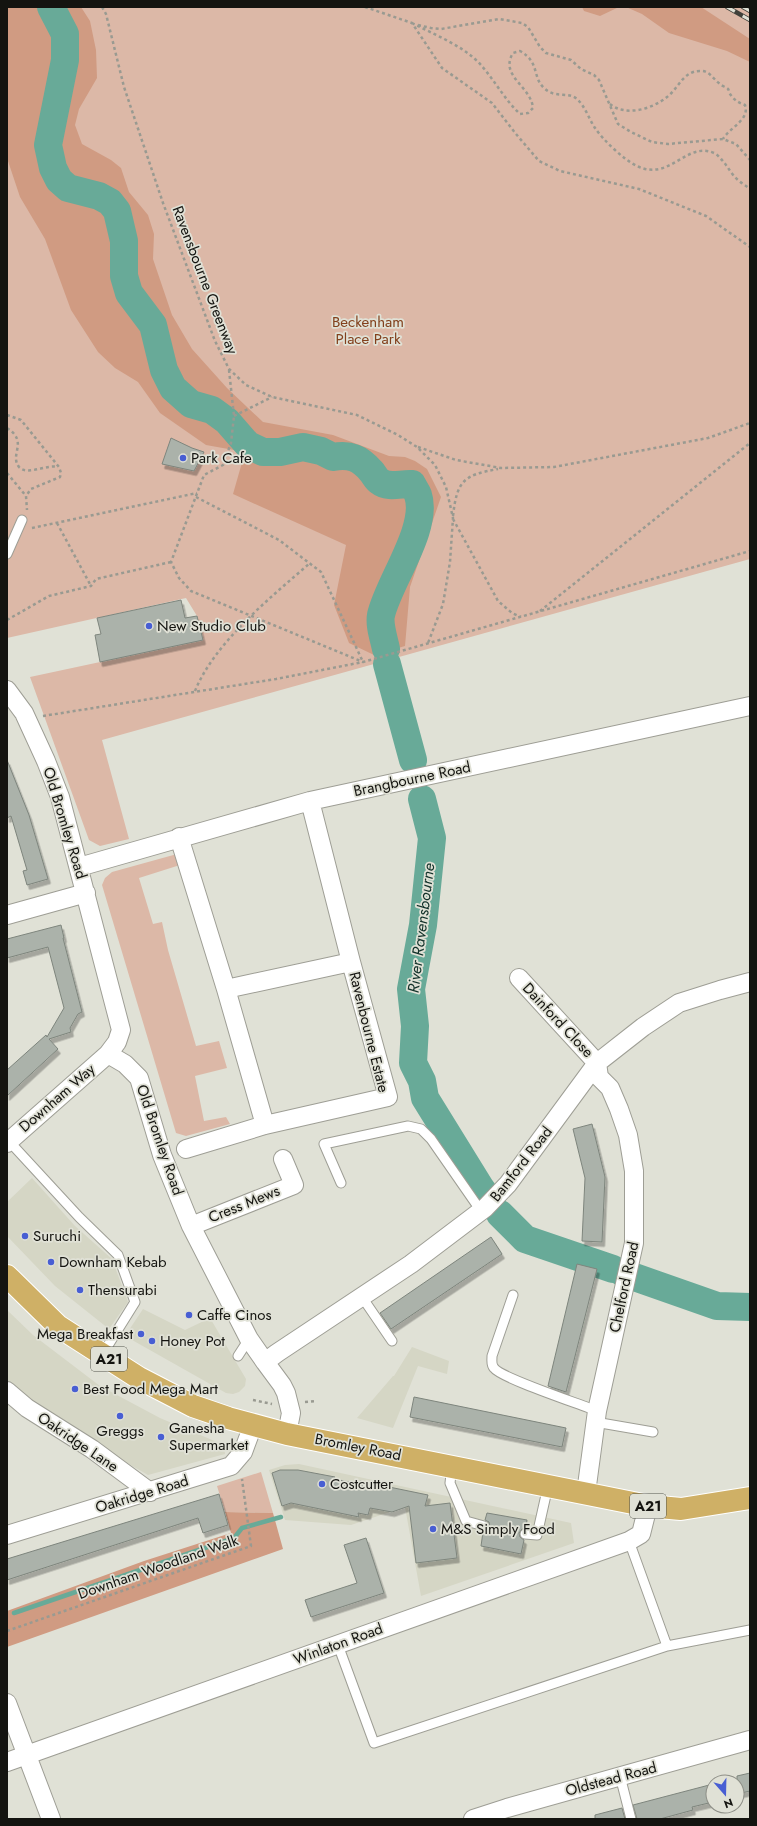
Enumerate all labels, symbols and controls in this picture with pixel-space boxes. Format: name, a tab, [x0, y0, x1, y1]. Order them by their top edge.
street label: Ravensbourne Greenway	[167, 203, 244, 358]
park label: Beckenham Place Park	[332, 311, 404, 350]
place label: Park Cafe	[191, 447, 252, 469]
marker: Park Cafe	[178, 453, 188, 463]
place label: New Studio Club	[157, 615, 266, 637]
marker: New Studio Club	[144, 621, 154, 631]
street label: Brangbourne Road	[351, 756, 473, 802]
street label: Old Bromley Road	[38, 764, 92, 882]
water label: River Ravensbourne	[402, 862, 440, 994]
street label: Ravenbourne Estate	[343, 969, 395, 1095]
street label: Dainford Close	[517, 978, 599, 1063]
street label: Downham Way	[14, 1058, 100, 1137]
street label: Old Bromley Road	[131, 1082, 189, 1198]
street label: Bamford Road	[485, 1122, 557, 1206]
street label: Cress Mews	[205, 1180, 283, 1228]
place label: Suruchi	[33, 1225, 81, 1247]
marker: Suruchi	[20, 1231, 30, 1241]
street label: Chelford Road	[604, 1240, 644, 1334]
place label: Downham Kebab	[59, 1251, 167, 1273]
marker: Downham Kebab	[46, 1257, 56, 1267]
place label: Thensurabi	[88, 1279, 157, 1301]
marker: Thensurabi	[75, 1285, 85, 1295]
place label: Caffe Cinos	[197, 1304, 272, 1326]
marker: Caffe Cinos	[184, 1310, 194, 1320]
place label: Mega Breakfast	[37, 1323, 133, 1345]
marker: Mega Breakfast	[136, 1329, 146, 1339]
place label: Honey Pot	[160, 1330, 225, 1352]
marker: Honey Pot	[147, 1336, 157, 1346]
road number: A21	[91, 1347, 127, 1371]
place label: Best Food Mega Mart	[83, 1378, 218, 1400]
marker: Best Food Mega Mart	[70, 1384, 80, 1394]
street label: Oakridge Lane	[33, 1407, 123, 1477]
marker: Greggs	[115, 1411, 125, 1421]
place label: Ganesha Supermarket	[169, 1417, 249, 1456]
place label: Greggs	[96, 1420, 144, 1442]
street label: Bromley Road	[313, 1428, 403, 1466]
marker: Ganesha Supermarket	[156, 1432, 166, 1442]
street label: Oakridge Road	[93, 1469, 191, 1519]
place label: Costcutter	[330, 1473, 394, 1495]
marker: Costcutter	[317, 1479, 327, 1489]
road number: A21	[630, 1494, 666, 1518]
place label: M&S Simply Food	[441, 1518, 555, 1540]
marker: M&S Simply Food	[428, 1524, 438, 1534]
street label: Downham Woodland Walk	[75, 1529, 242, 1605]
street label: Winlaton Road	[290, 1618, 386, 1670]
street label: Oldstead Road	[563, 1756, 659, 1802]
north arrow	[705, 1774, 745, 1814]
text: N	[722, 1794, 735, 1812]

